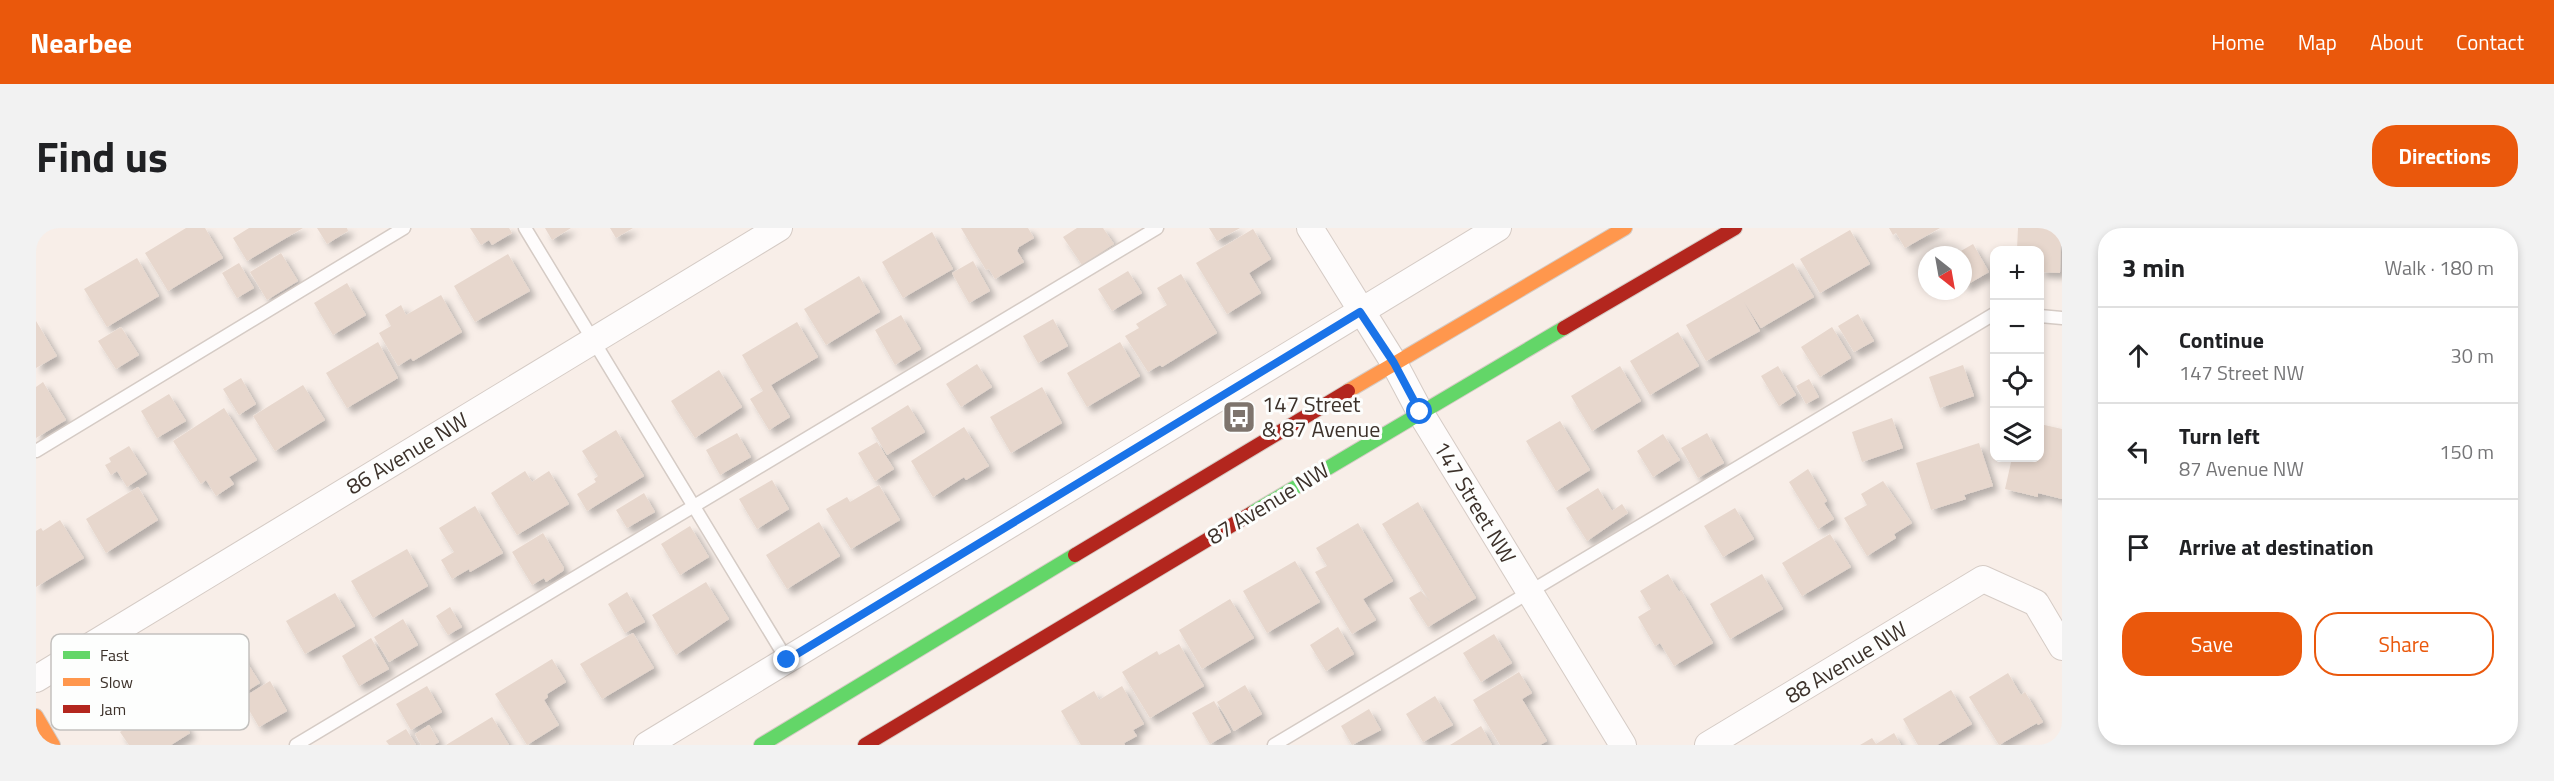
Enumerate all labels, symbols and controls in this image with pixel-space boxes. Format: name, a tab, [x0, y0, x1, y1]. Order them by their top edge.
text: Nearbee	[30, 21, 132, 64]
text: Home	[2211, 26, 2265, 58]
text: Map	[2298, 26, 2337, 58]
text: About	[2370, 26, 2423, 58]
text: Contact	[2456, 26, 2524, 58]
text: Find us	[36, 124, 168, 188]
button: Directions	[2372, 125, 2518, 187]
north arrow	[1918, 246, 1972, 300]
map controls	[1990, 246, 2044, 462]
button: +	[1990, 246, 2044, 300]
text: 3 min	[2122, 248, 2185, 287]
text: Walk · 180 m	[2385, 252, 2494, 283]
button: −	[1990, 300, 2044, 354]
text: Continue	[2179, 323, 2264, 357]
icon: ahead	[2122, 339, 2155, 372]
text: 30 m	[2450, 340, 2494, 371]
button: locate	[1990, 354, 2044, 408]
text: 147 Street NW	[2179, 357, 2304, 388]
place label: 147 Street & 87 Avenue	[1262, 387, 1380, 446]
route start	[1406, 398, 1432, 424]
bus stop icon: 147 Street & 87 Avenue	[1221, 399, 1257, 435]
street label: 86 Avenue NW	[339, 403, 475, 503]
button: layers	[1990, 408, 2044, 462]
text: Turn left	[2179, 419, 2260, 453]
street label: 147 Street NW	[1425, 434, 1525, 570]
icon: left	[2122, 435, 2155, 468]
text: 150 m	[2439, 436, 2494, 467]
street label: 87 Avenue NW	[1200, 453, 1336, 553]
text: 87 Avenue NW	[2179, 453, 2304, 484]
text: Arrive at destination	[2179, 530, 2374, 564]
icon: arrive	[2122, 531, 2155, 564]
street label: 88 Avenue NW	[1778, 612, 1914, 712]
button: Save	[2122, 612, 2302, 676]
button: Share	[2314, 612, 2494, 676]
legend	[51, 634, 249, 730]
text: Fast	[100, 643, 129, 667]
route end	[773, 646, 799, 672]
text: Slow	[100, 670, 133, 694]
text: Jam	[100, 697, 126, 721]

